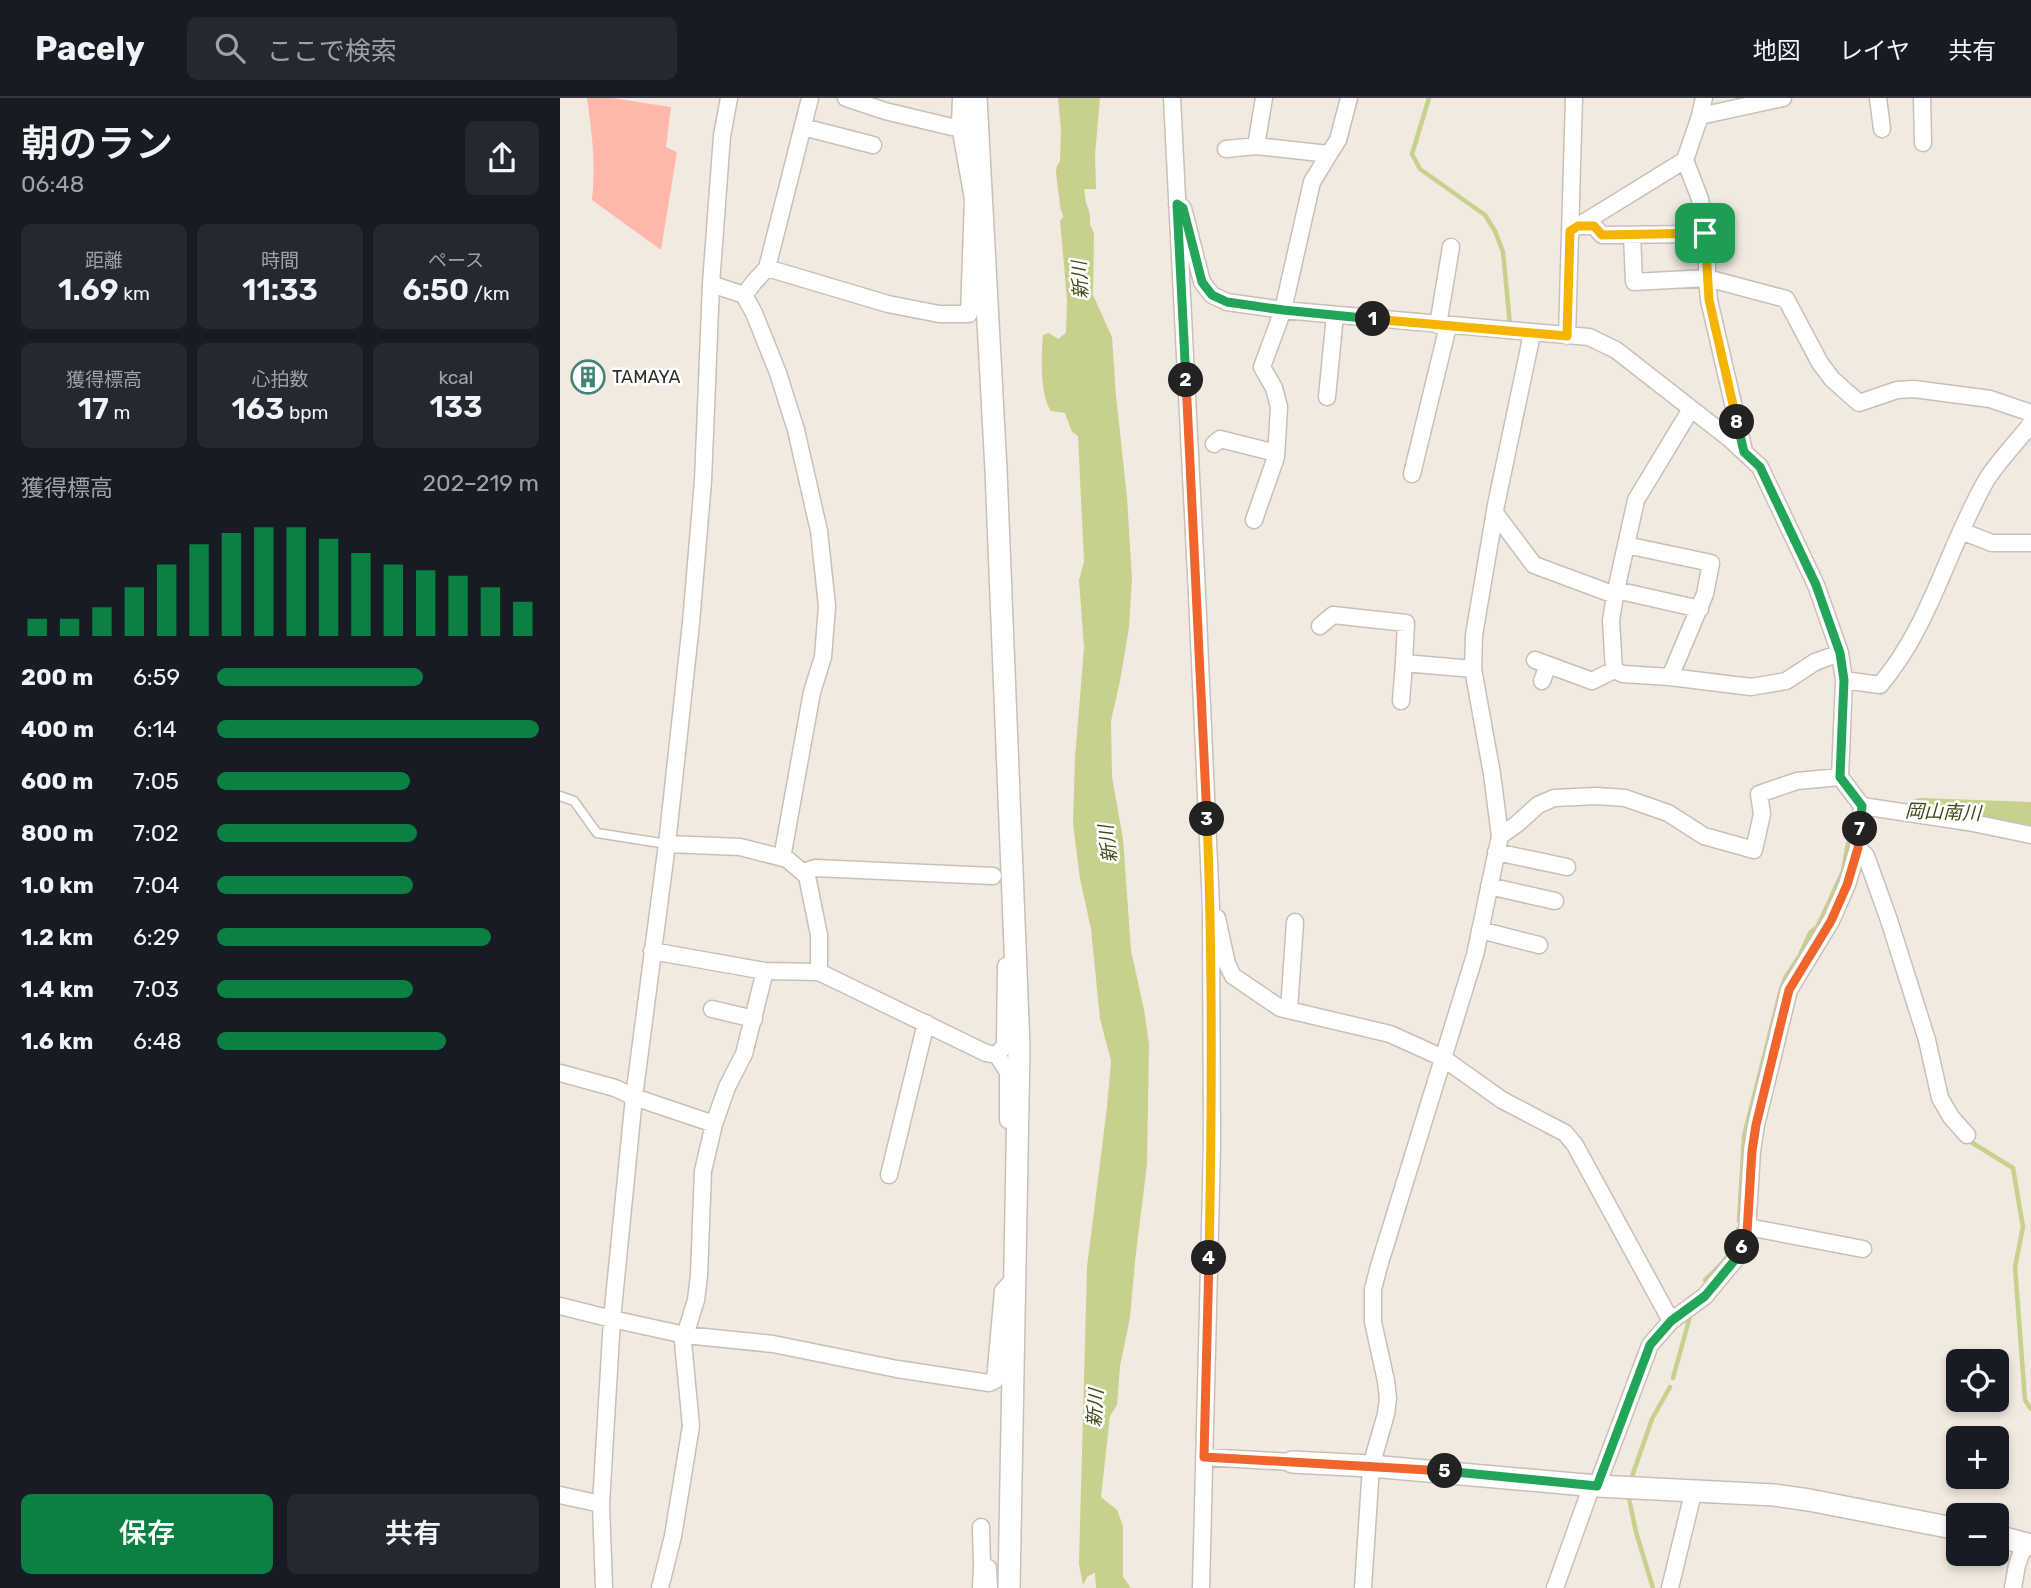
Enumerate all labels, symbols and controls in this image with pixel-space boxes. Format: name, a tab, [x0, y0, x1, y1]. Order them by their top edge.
search box	[187, 17, 677, 80]
text: Pacely	[35, 29, 145, 68]
icon: search	[211, 29, 249, 67]
text: ここで検索	[267, 36, 397, 67]
text: 地図	[1753, 37, 1801, 65]
text: レイヤ	[1839, 37, 1910, 65]
text: 共有	[1948, 37, 1996, 65]
text: 朝のラン	[21, 121, 173, 167]
button: share	[465, 121, 539, 195]
text: 06:48	[21, 170, 84, 198]
pin	[1675, 203, 1735, 263]
icon: arrive	[1686, 214, 1724, 252]
text: 距離	[85, 249, 123, 272]
text: 時間	[261, 249, 299, 272]
text: ペース	[428, 249, 484, 272]
water label: 新川	[1067, 258, 1092, 300]
text: 1.69	[58, 272, 119, 308]
text: 11:33	[242, 272, 318, 308]
text: 6:50	[402, 272, 469, 308]
text: km	[119, 282, 150, 305]
text: /km	[469, 282, 510, 305]
pin: 1	[1356, 302, 1390, 336]
text: 1	[1368, 307, 1377, 330]
building icon: TAMAYA	[569, 358, 607, 396]
pin: 2	[1168, 362, 1204, 398]
text: kcal	[439, 366, 473, 389]
place label: TAMAYA	[612, 366, 681, 388]
text: 獲得標高	[66, 368, 142, 391]
text: 心拍数	[251, 368, 309, 391]
text: 2	[1179, 368, 1192, 391]
text: 133	[429, 389, 483, 425]
text: 17	[78, 391, 109, 427]
text: 163	[231, 391, 284, 427]
text: m	[109, 401, 130, 424]
text: bpm	[284, 401, 329, 424]
pin: 8	[1720, 404, 1754, 440]
text: 8	[1730, 410, 1743, 433]
text: 202–219 m	[423, 469, 539, 497]
text: 獲得標高	[21, 474, 113, 502]
text: 200 m	[21, 663, 93, 691]
text: 6:59	[133, 663, 180, 691]
text: 400 m	[21, 715, 94, 743]
text: 6:14	[133, 715, 177, 743]
text: 600 m	[21, 767, 93, 795]
text: 7:05	[133, 767, 179, 795]
water label: 岡山南川	[1905, 799, 1983, 825]
pin: 3	[1190, 802, 1224, 836]
text: 3	[1200, 807, 1213, 830]
pin: 7	[1842, 812, 1878, 846]
text: 7	[1854, 817, 1865, 840]
text: 800 m	[21, 819, 94, 847]
text: 7:02	[133, 819, 179, 847]
water label: 新川	[1094, 822, 1122, 864]
text: 1.0 km	[21, 871, 94, 899]
text: 7:04	[133, 871, 180, 899]
text: 1.2 km	[21, 923, 93, 951]
text: 6:29	[133, 923, 180, 951]
text: 1.4 km	[21, 975, 94, 1003]
text: 7:03	[133, 975, 179, 1003]
text: 1.6 km	[21, 1027, 93, 1055]
text: 6:48	[133, 1027, 182, 1055]
pin: 6	[1724, 1230, 1760, 1264]
text: 6	[1735, 1235, 1748, 1258]
pin: 4	[1192, 1240, 1226, 1276]
text: 4	[1202, 1246, 1215, 1269]
map controls	[1946, 1349, 2009, 1566]
button: locate	[1946, 1349, 2009, 1412]
water label: 新川	[1082, 1386, 1108, 1428]
button: +	[1946, 1426, 2009, 1489]
pin: 5	[1428, 1454, 1463, 1488]
text: 5	[1438, 1459, 1451, 1482]
button: 保存	[21, 1494, 273, 1574]
button: 共有	[287, 1494, 539, 1574]
button: −	[1946, 1503, 2009, 1566]

